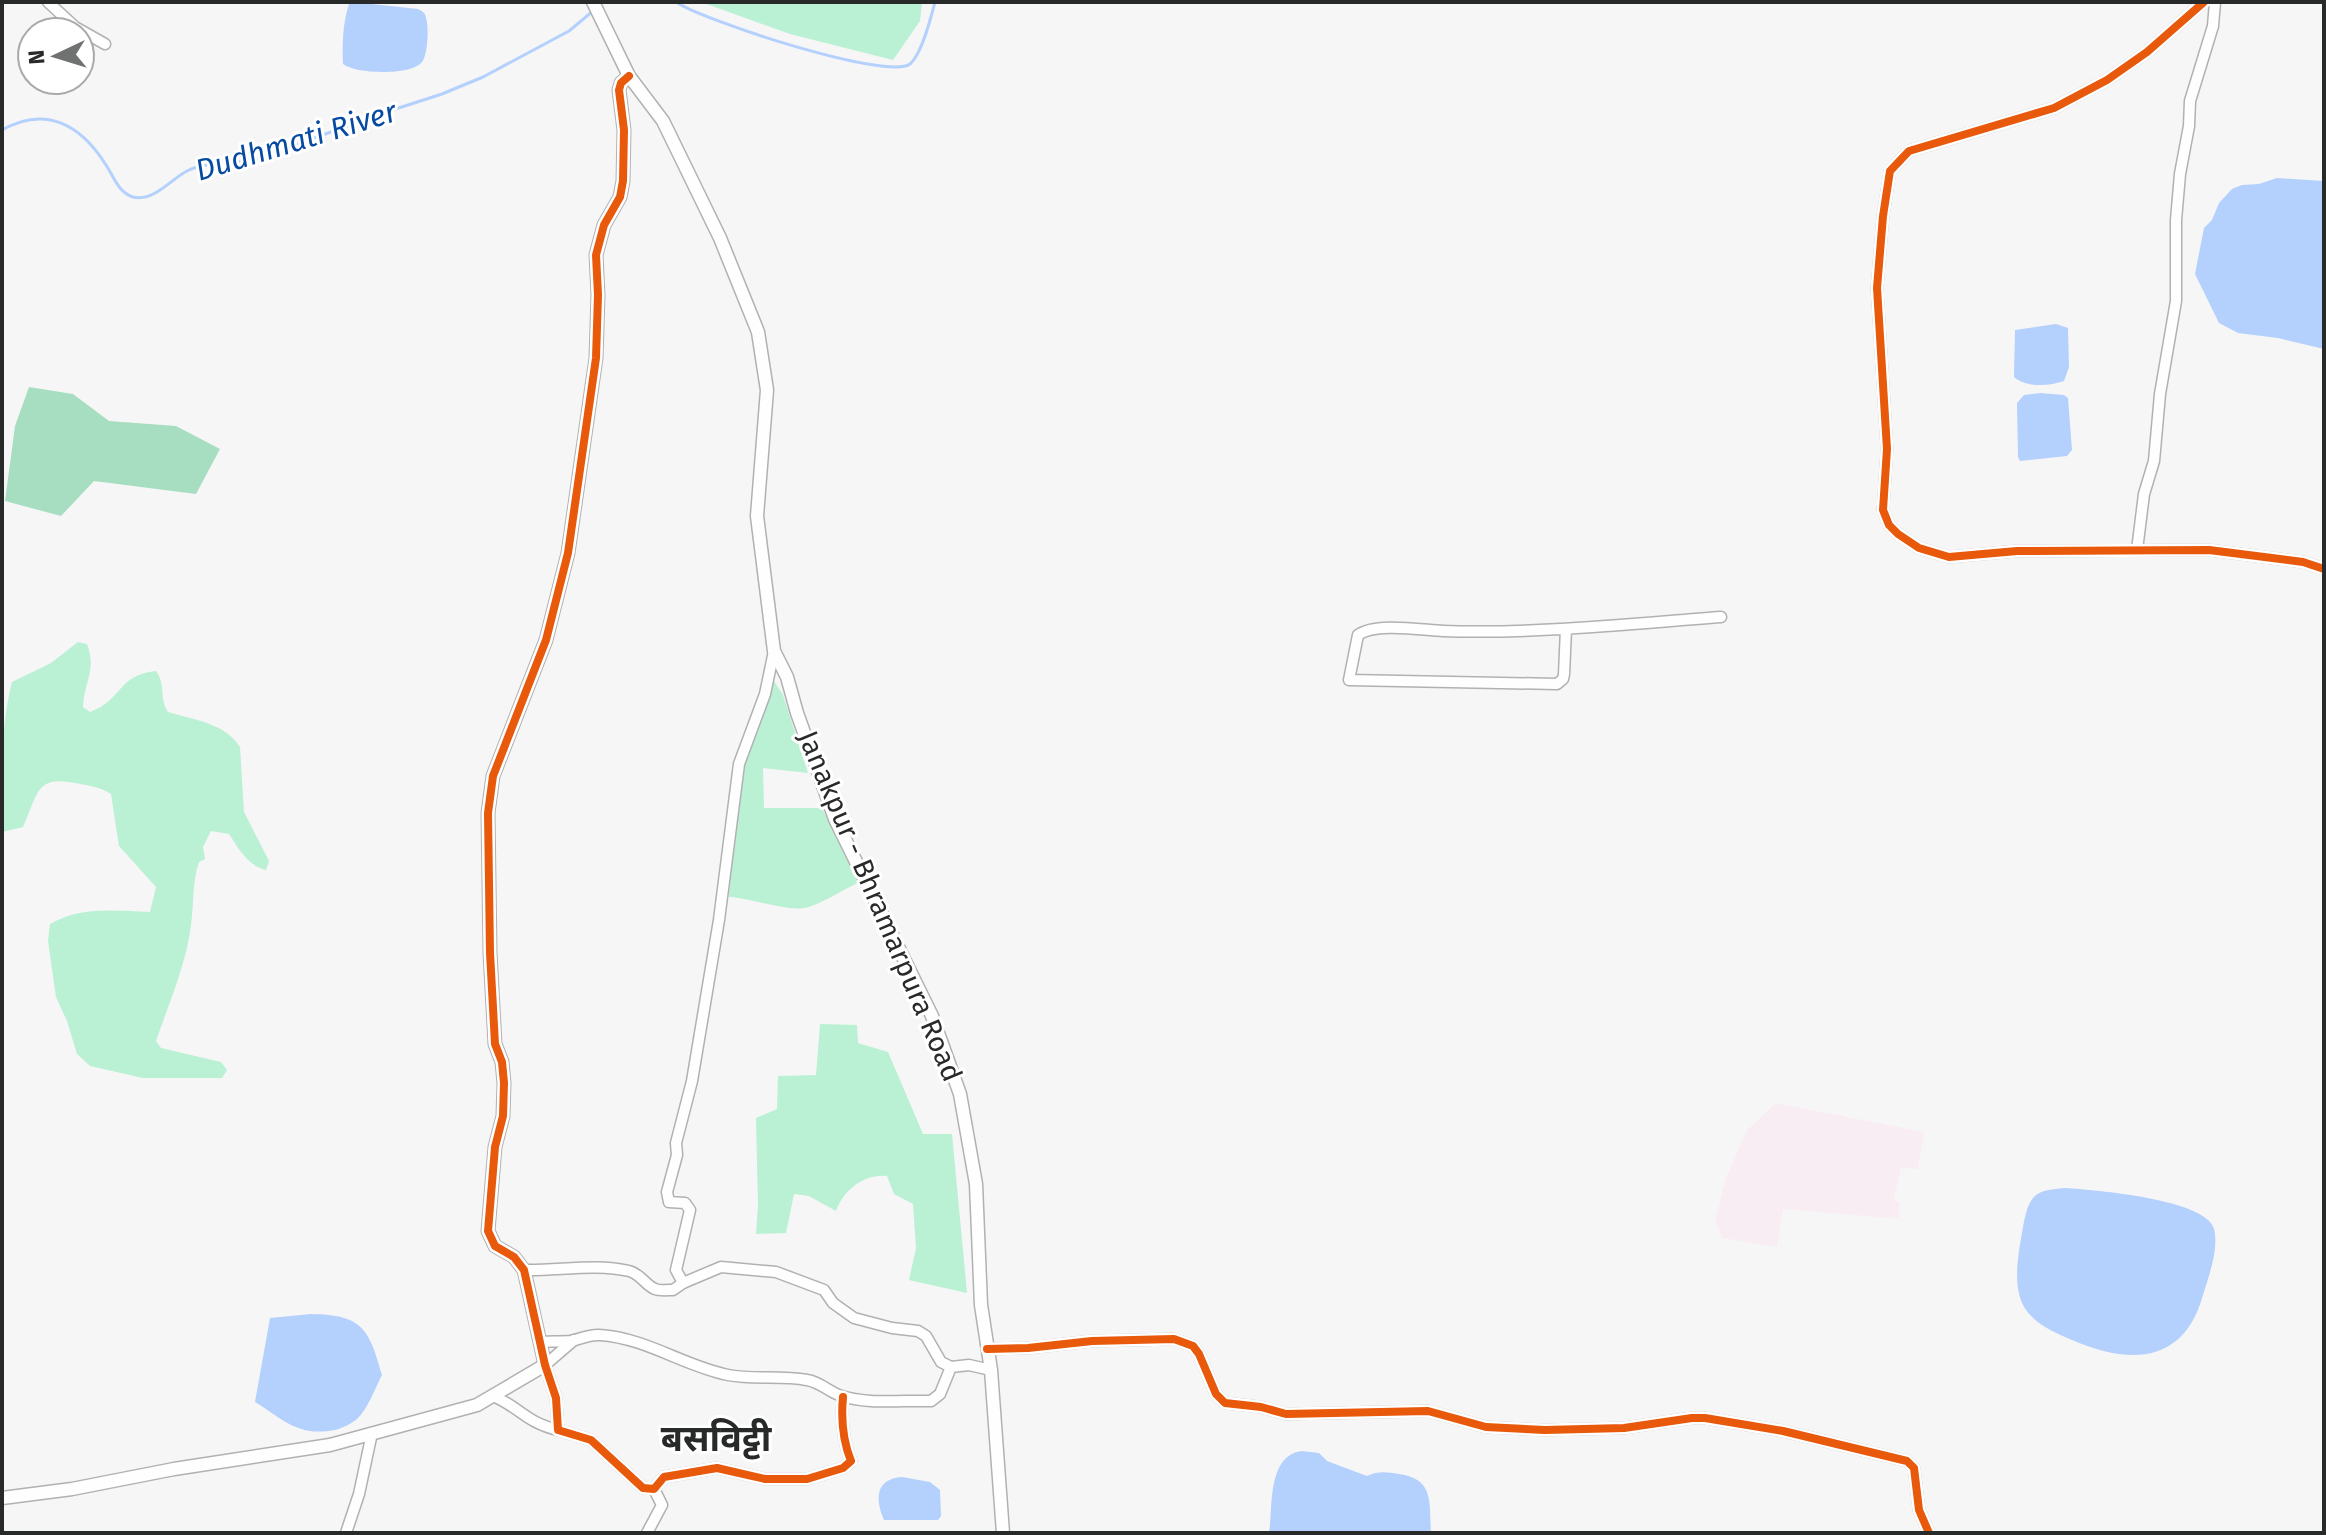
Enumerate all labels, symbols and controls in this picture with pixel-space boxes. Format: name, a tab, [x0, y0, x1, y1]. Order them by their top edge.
north arrow	[16, 16, 96, 96]
text: N	[23, 49, 51, 66]
water label: Dudhmati River	[191, 93, 402, 189]
street label: Janakpur - Bhramarpura Road	[791, 726, 969, 1086]
district label: बसविट्टी	[661, 1417, 773, 1461]

